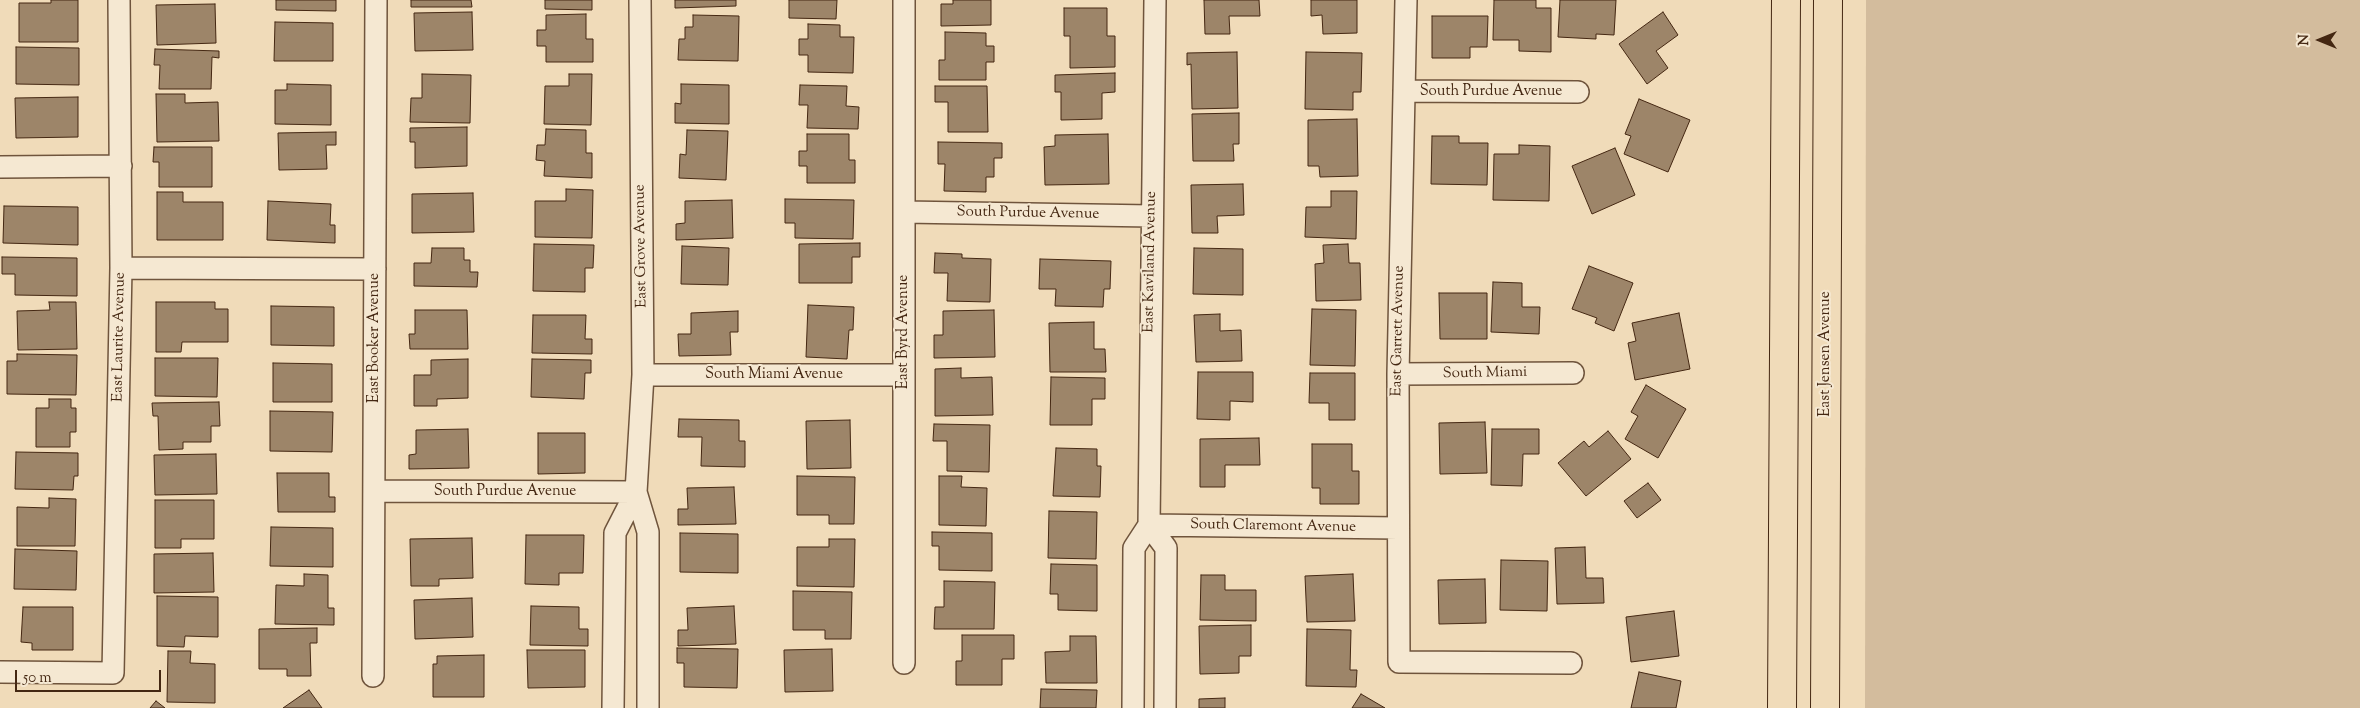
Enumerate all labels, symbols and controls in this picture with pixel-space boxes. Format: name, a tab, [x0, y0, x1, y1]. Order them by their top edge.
north arrow	[2295, 15, 2345, 65]
text: N	[2295, 34, 2315, 46]
street label: South Purdue Avenue	[1420, 83, 1562, 101]
street label: East Grove Avenue	[632, 184, 652, 308]
street label: East Kaviland Avenue	[1141, 191, 1161, 333]
street label: South Purdue Avenue	[957, 204, 1099, 224]
street label: East Garrett Avenue	[1389, 265, 1409, 397]
street label: East Laurite Avenue	[110, 272, 130, 402]
street label: East Booker Avenue	[366, 273, 384, 403]
street label: East Byrd Avenue	[895, 275, 913, 389]
street label: East Jensen Avenue	[1817, 291, 1835, 417]
street label: South Miami	[1443, 364, 1527, 384]
street label: South Miami Avenue	[705, 366, 843, 384]
street label: South Purdue Avenue	[434, 483, 576, 501]
street label: South Claremont Avenue	[1190, 517, 1356, 537]
scale bar	[18, 660, 164, 692]
text: 50 m	[23, 668, 52, 689]

